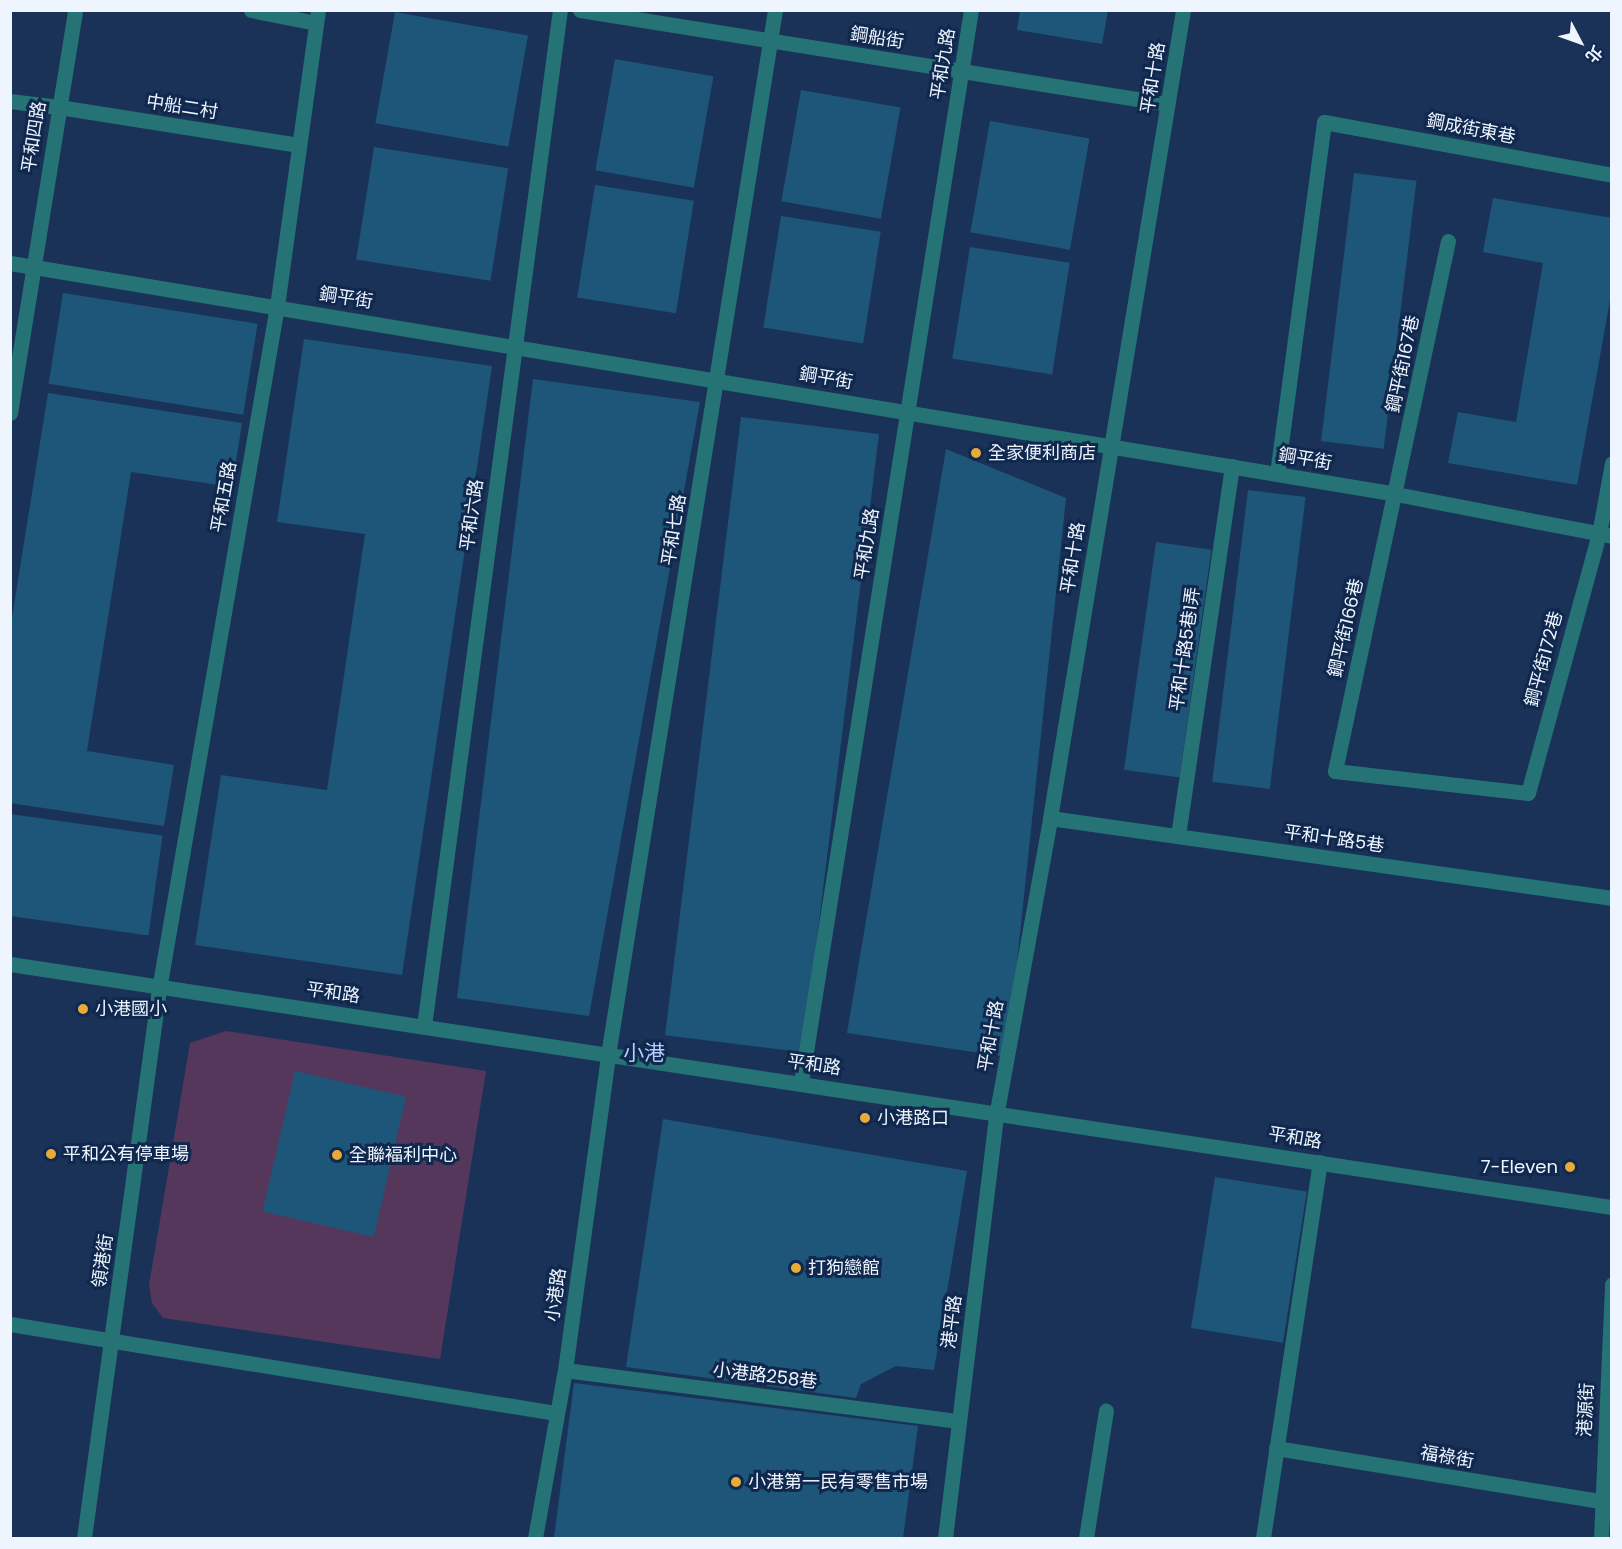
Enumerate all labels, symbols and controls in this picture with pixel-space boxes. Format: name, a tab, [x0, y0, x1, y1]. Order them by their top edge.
north arrow	[1550, 12, 1610, 72]
street label: 鋼船街	[849, 23, 905, 53]
street label: 平和九路	[927, 27, 959, 101]
street label: 平和十路	[1137, 41, 1169, 115]
text: 北	[1580, 41, 1608, 68]
street label: 中船二村	[145, 91, 219, 123]
street label: 平和四路	[18, 100, 50, 174]
street label: 鋼成街東巷	[1425, 110, 1517, 148]
street label: 鋼平街	[318, 283, 374, 313]
street label: 鋼平街167巷	[1382, 313, 1424, 415]
street label: 鋼平街	[798, 363, 854, 393]
place label: 全家便利商店	[988, 442, 1096, 464]
street label: 鋼平街	[1277, 444, 1333, 474]
marker: 全家便利商店	[969, 446, 983, 460]
street label: 平和五路	[207, 460, 241, 534]
street label: 平和六路	[456, 478, 488, 552]
street label: 平和七路	[658, 493, 690, 567]
street label: 平和九路	[851, 507, 883, 581]
street label: 平和十路	[1057, 521, 1089, 595]
street label: 鋼平街166巷	[1324, 577, 1368, 679]
street label: 平和十路5巷1弄	[1166, 586, 1204, 712]
street label: 鋼平街172巷	[1521, 609, 1567, 709]
street label: 平和十路5巷	[1282, 821, 1386, 857]
street label: 平和路	[305, 979, 361, 1007]
place label: 小港國小	[95, 998, 167, 1020]
street label: 平和十路	[974, 999, 1008, 1073]
marker: 小港國小	[76, 1002, 90, 1016]
district label: 小港	[623, 1040, 665, 1066]
street label: 平和路	[786, 1051, 842, 1079]
place label: 小港路口	[877, 1107, 949, 1129]
marker: 小港路口	[858, 1111, 872, 1125]
street label: 平和路	[1267, 1123, 1323, 1153]
place label: 平和公有停車場	[63, 1143, 189, 1165]
place label: 全聯褔利中心	[349, 1144, 457, 1166]
marker: 平和公有停車場	[44, 1147, 58, 1161]
marker: 全聯褔利中心	[330, 1148, 344, 1162]
place label: 7-Eleven	[1481, 1156, 1558, 1178]
marker: 7-Eleven	[1563, 1160, 1577, 1174]
street label: 領港街	[89, 1233, 117, 1289]
place label: 打狗戀館	[808, 1257, 880, 1279]
marker: 打狗戀館	[789, 1261, 803, 1275]
street label: 小港路	[542, 1267, 570, 1323]
street label: 港平路	[938, 1294, 966, 1350]
street label: 小港路258巷	[712, 1359, 818, 1393]
street label: 港源街	[1574, 1382, 1598, 1438]
street label: 福祿街	[1419, 1442, 1475, 1472]
place label: 小港第一民有零售市場	[748, 1471, 928, 1493]
marker: 小港第一民有零售市場	[729, 1475, 743, 1489]

